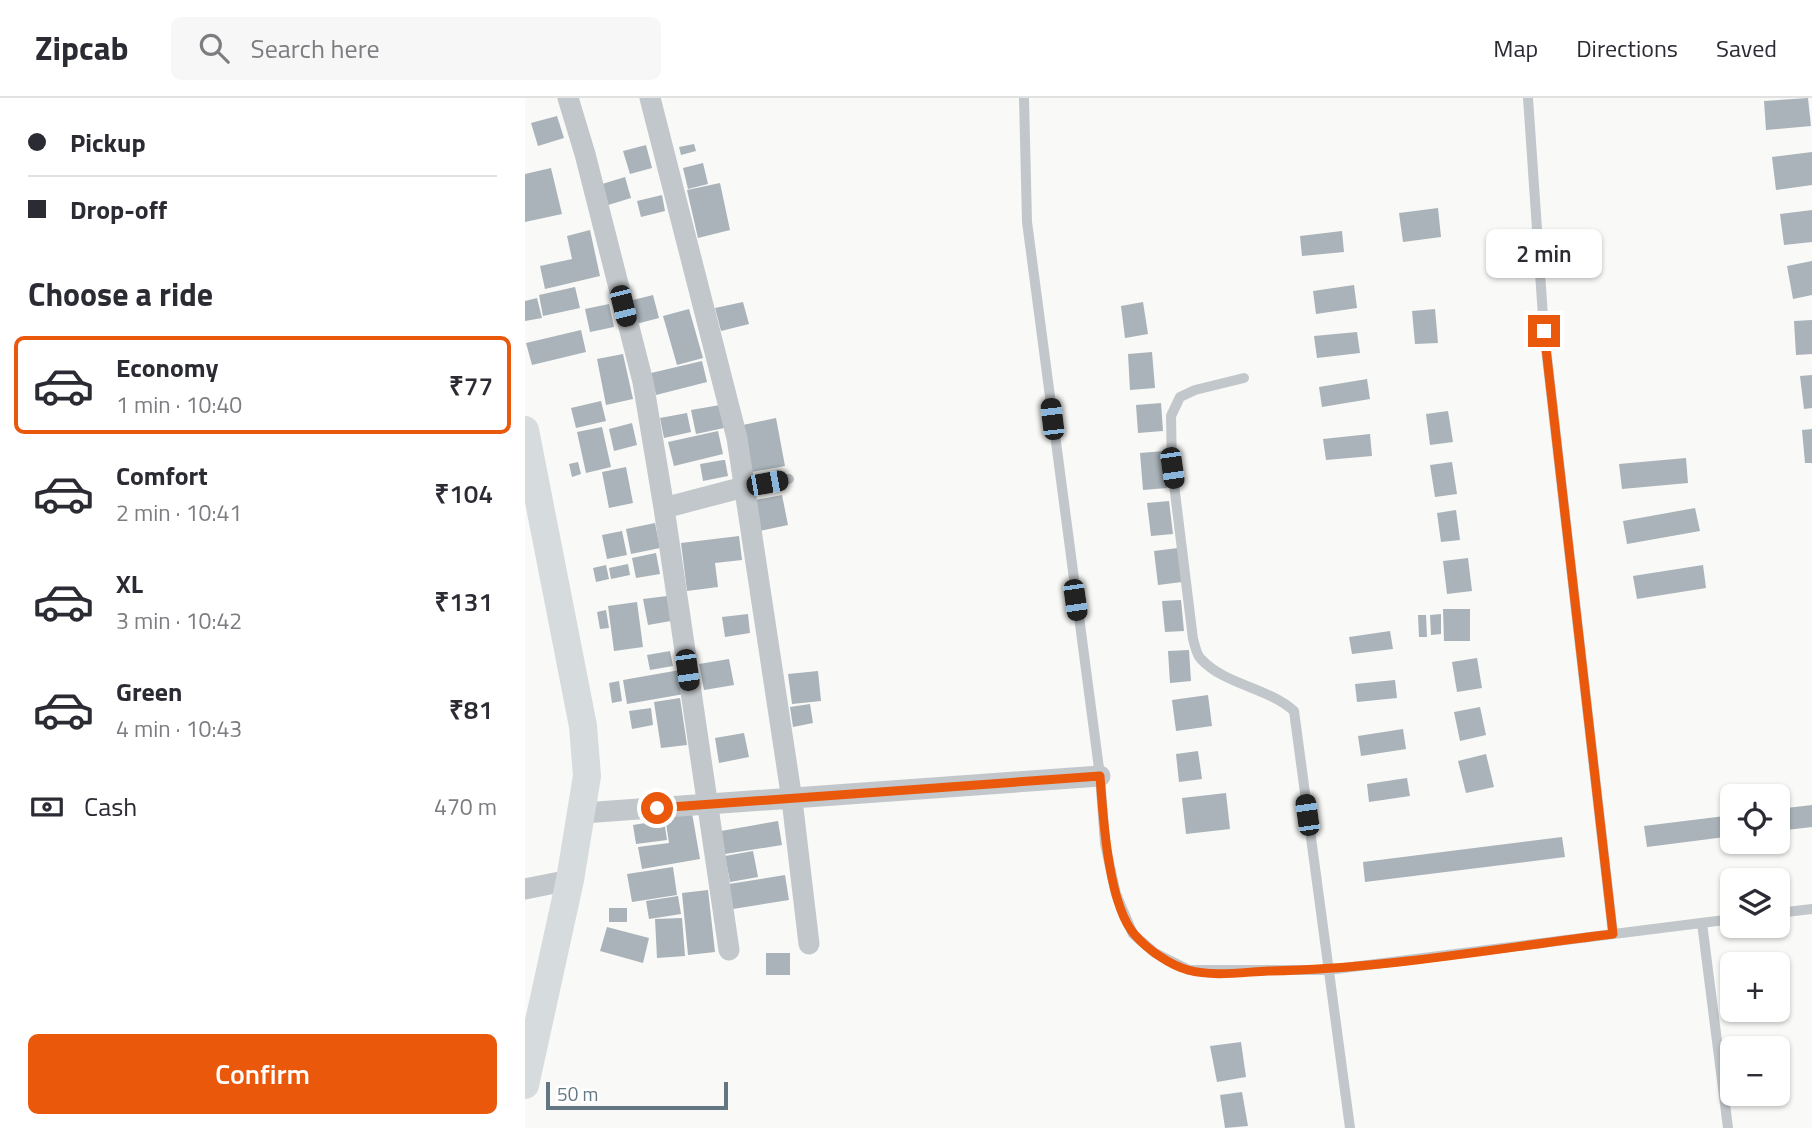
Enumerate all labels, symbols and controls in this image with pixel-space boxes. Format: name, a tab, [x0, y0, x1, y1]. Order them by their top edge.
search box	[171, 17, 661, 80]
text: Zipcab	[35, 23, 129, 73]
icon: search	[195, 29, 233, 67]
text: Search here	[251, 29, 380, 68]
text: Map	[1493, 30, 1538, 66]
text: Directions	[1576, 30, 1678, 66]
text: Saved	[1716, 30, 1777, 66]
text: Pickup	[70, 123, 146, 162]
text: Drop-off	[70, 190, 167, 229]
callout: 2 min	[1486, 230, 1602, 278]
text: 2 min	[1516, 236, 1572, 271]
text: Choose a ride	[28, 270, 213, 318]
car	[608, 283, 639, 329]
route end	[1528, 315, 1560, 347]
text: Economy	[116, 348, 218, 387]
icon: car	[32, 354, 95, 417]
text: ₹77	[449, 366, 493, 405]
text: 1 min · 10:40	[116, 387, 242, 422]
car	[1040, 397, 1065, 441]
car	[1159, 446, 1186, 490]
text: Comfort	[116, 456, 208, 495]
icon: car	[32, 462, 95, 525]
car	[745, 469, 790, 497]
text: ₹104	[434, 474, 493, 513]
text: 2 min · 10:41	[116, 495, 242, 530]
text: XL	[116, 564, 143, 603]
icon: car	[32, 570, 95, 633]
car	[1062, 578, 1089, 622]
text: ₹131	[434, 582, 493, 621]
text: 3 min · 10:42	[116, 603, 242, 638]
car	[674, 648, 701, 692]
text: Green	[116, 672, 182, 711]
icon: car	[32, 678, 95, 741]
text: ₹81	[449, 690, 493, 729]
text: 4 min · 10:43	[116, 711, 242, 746]
map controls	[1720, 784, 1790, 1106]
button: locate	[1720, 784, 1790, 854]
text: Cash	[84, 787, 137, 826]
icon: cash	[28, 788, 66, 826]
text: 470 m	[434, 789, 497, 824]
route start	[641, 792, 673, 824]
car	[1294, 793, 1321, 837]
button: layers	[1720, 868, 1790, 938]
button: +	[1720, 952, 1790, 1022]
button: Confirm	[28, 1034, 497, 1114]
button: −	[1720, 1036, 1790, 1106]
scale bar	[546, 1079, 728, 1111]
text: 50 m	[557, 1079, 598, 1108]

